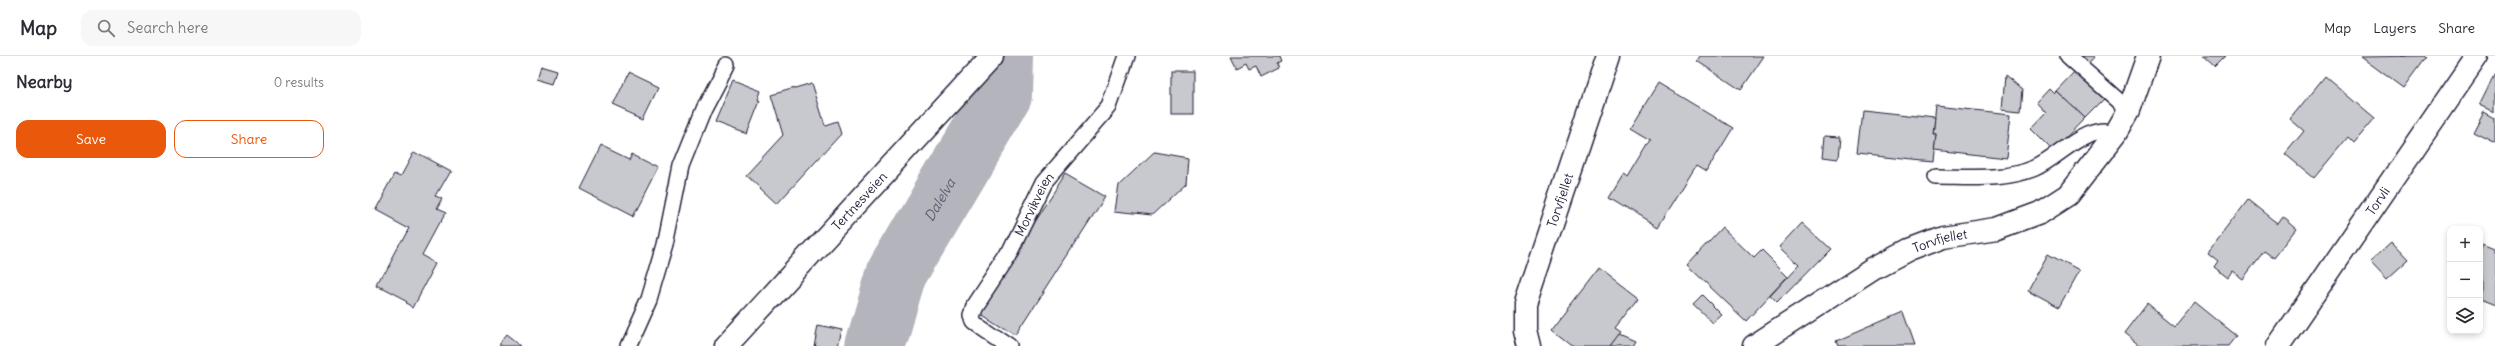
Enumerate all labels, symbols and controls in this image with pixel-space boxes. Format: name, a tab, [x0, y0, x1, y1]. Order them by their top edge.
search box	[81, 10, 361, 46]
text: Map	[20, 16, 57, 40]
icon: search	[95, 17, 117, 39]
text: Search here	[127, 18, 208, 37]
text: Map	[2324, 19, 2351, 37]
text: Layers	[2373, 19, 2416, 37]
text: Share	[2438, 19, 2475, 37]
text: Nearby	[16, 71, 72, 93]
text: 0 results	[274, 74, 324, 91]
button: Save	[16, 120, 166, 158]
button: Share	[174, 120, 324, 158]
street label: Tertnesveien	[828, 168, 891, 234]
street label: Morvikveien	[1010, 168, 1058, 239]
street label: Torvfjellet	[1543, 170, 1577, 230]
water label: Dalelva	[920, 174, 960, 225]
street label: Torvli	[2362, 183, 2393, 218]
street label: Torvfjellet	[1910, 225, 1969, 256]
map controls	[2447, 226, 2483, 334]
button: +	[2447, 226, 2483, 262]
button: −	[2447, 262, 2483, 298]
button: layers	[2447, 298, 2483, 334]

